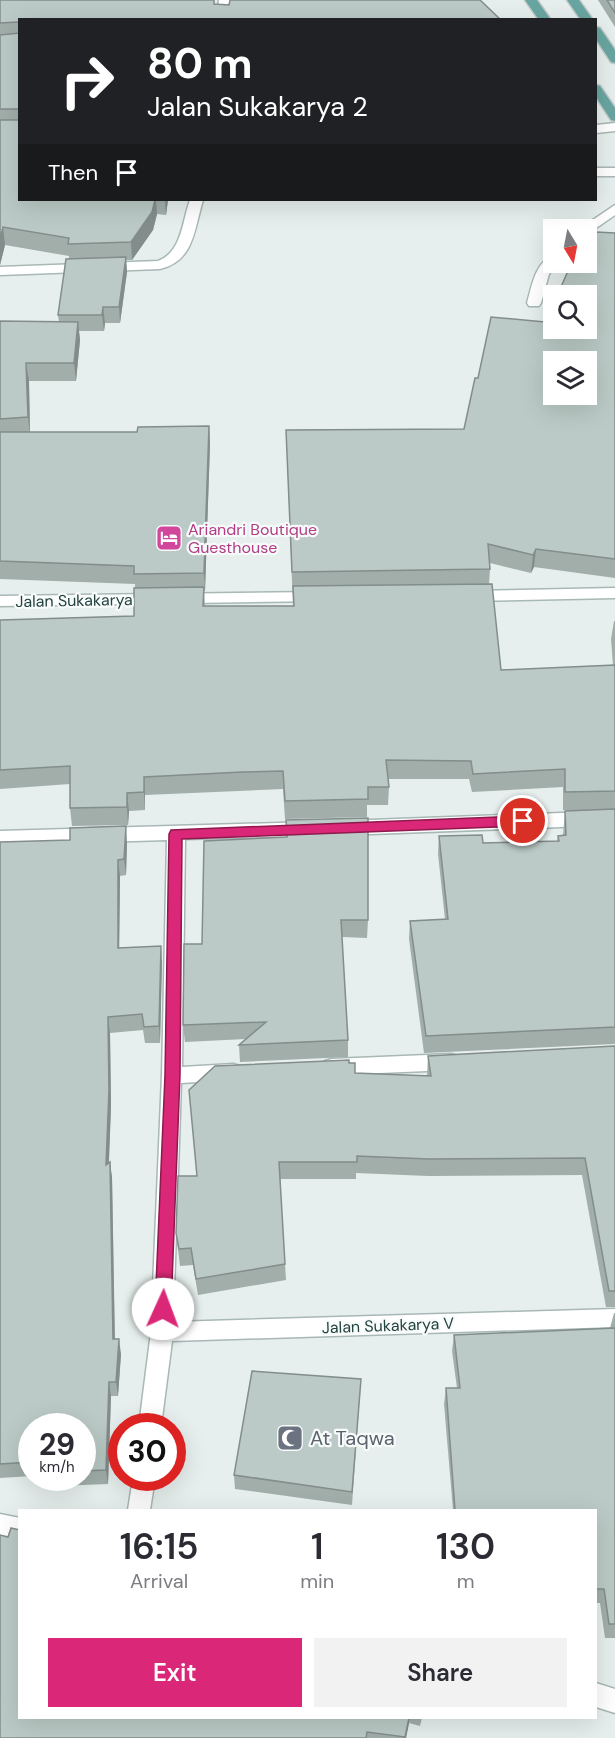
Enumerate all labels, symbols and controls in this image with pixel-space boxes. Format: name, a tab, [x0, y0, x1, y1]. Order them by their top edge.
text: 80 m	[147, 36, 253, 91]
icon: right	[48, 42, 126, 120]
text: Jalan Sukakarya 2	[147, 89, 368, 124]
icon: arrive	[110, 156, 143, 189]
text: Then	[48, 158, 98, 187]
north arrow	[543, 219, 597, 273]
map controls	[543, 219, 597, 405]
button: search	[543, 285, 597, 339]
button: layers	[543, 351, 597, 405]
place label: Ariandri Boutique Guesthouse	[188, 519, 317, 558]
hotel icon: Ariandri Boutique Guesthouse	[154, 523, 184, 553]
street label: Jalan Sukakarya	[15, 589, 133, 612]
pin	[497, 795, 548, 846]
icon: arrive	[506, 804, 539, 837]
position arrow	[131, 1277, 195, 1341]
street label: Jalan Sukakarya V	[322, 1313, 455, 1338]
speed limit sign: 30	[108, 1413, 186, 1491]
mosque icon: At Taqwa	[275, 1423, 305, 1453]
text: 29	[39, 1425, 75, 1464]
place label: At Taqwa	[310, 1425, 395, 1451]
text: km/h	[39, 1457, 75, 1477]
text: 16:15	[120, 1523, 198, 1570]
text: 1	[311, 1523, 323, 1570]
text: 130	[436, 1523, 495, 1570]
text: Arrival	[130, 1568, 188, 1594]
text: min	[300, 1568, 334, 1594]
text: m	[457, 1568, 475, 1594]
button: Exit	[48, 1638, 302, 1707]
button: Share	[314, 1638, 567, 1707]

